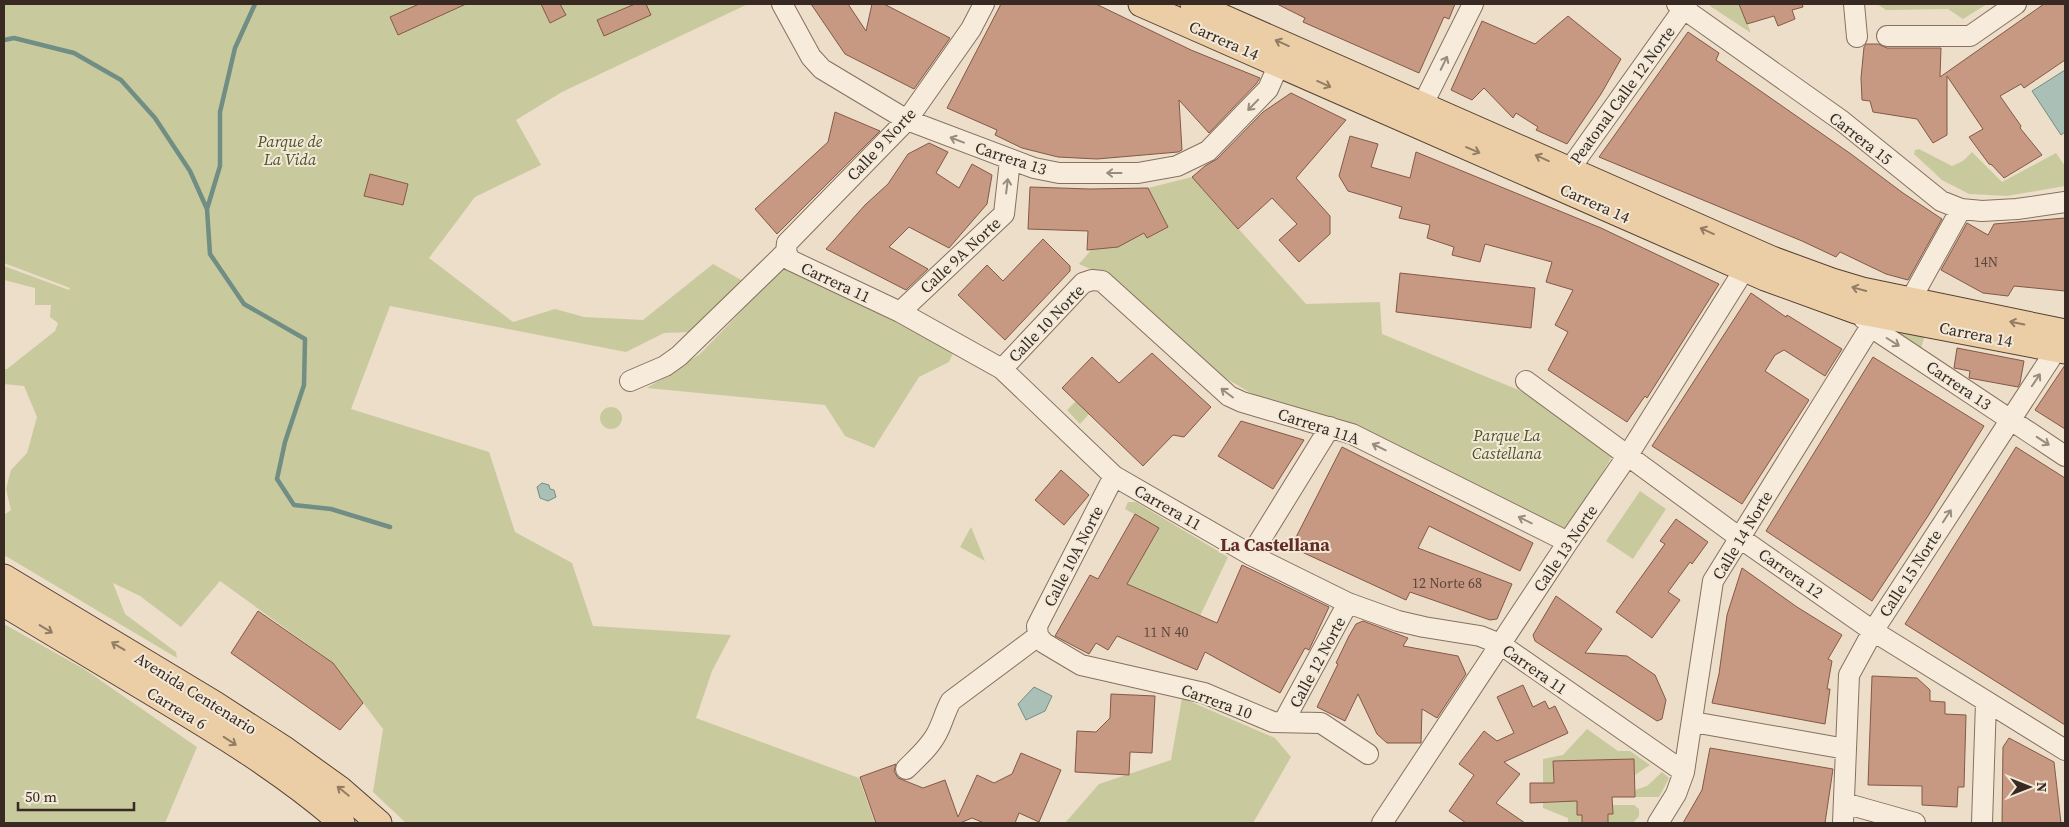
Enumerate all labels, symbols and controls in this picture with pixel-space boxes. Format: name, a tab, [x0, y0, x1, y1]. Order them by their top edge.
street label: Carrera 14	[1186, 15, 1262, 65]
street label: Peatonal Calle 12 Norte	[1564, 21, 1680, 169]
one-way arrow	[1275, 38, 1290, 48]
one-way arrow	[1439, 55, 1449, 70]
one-way arrow	[1316, 80, 1331, 90]
one-way arrow	[1247, 98, 1259, 111]
street label: Calle 9 Norte	[842, 103, 920, 185]
street label: Carrera 15	[1825, 106, 1897, 170]
park label: Parque de La Vida	[257, 130, 323, 170]
one-way arrow	[950, 135, 966, 144]
street label: Carrera 13	[972, 136, 1050, 180]
one-way arrow	[1465, 145, 1480, 155]
one-way arrow	[1535, 153, 1550, 163]
one-way arrow	[1106, 168, 1122, 178]
one-way arrow	[1002, 178, 1012, 194]
street label: Carrera 14	[1557, 178, 1633, 228]
street label: Calle 9A Norte	[915, 212, 1005, 298]
one-way arrow	[1700, 226, 1715, 236]
house number: 14N	[1974, 252, 1998, 272]
street label: Carrera 11	[798, 256, 874, 308]
street label: Calle 10 Norte	[1003, 279, 1089, 367]
one-way arrow	[1851, 283, 1867, 293]
street label: Carrera 14	[1937, 316, 2015, 352]
one-way arrow	[2010, 318, 2026, 327]
one-way arrow	[1886, 337, 1900, 347]
street label: Carrera 13	[1922, 355, 1996, 415]
one-way arrow	[2031, 373, 2041, 387]
one-way arrow	[1220, 388, 1234, 398]
street label: Carrera 11A	[1275, 402, 1363, 450]
park label: Parque La Castellana	[1472, 424, 1543, 464]
one-way arrow	[2036, 436, 2050, 446]
one-way arrow	[1372, 442, 1387, 452]
street label: Carrera 11	[1130, 479, 1206, 535]
street label: Calle 14 Norte	[1707, 486, 1777, 584]
street label: Calle 13 Norte	[1528, 500, 1602, 596]
street label: Calle 10A Norte	[1038, 502, 1108, 610]
one-way arrow	[1942, 510, 1952, 524]
one-way arrow	[1518, 515, 1533, 524]
street label: Calle 15 Norte	[1873, 525, 1947, 621]
district label: La Castellana	[1220, 532, 1330, 557]
street label: Carrera 12	[1754, 543, 1828, 603]
house number: 12 Norte 68	[1412, 573, 1482, 593]
street label: Calle 12 Norte	[1284, 613, 1350, 711]
house number: 11 N 40	[1144, 622, 1188, 642]
one-way arrow	[38, 625, 52, 635]
street label: Carrera 11	[1498, 639, 1572, 699]
one-way arrow	[112, 640, 126, 650]
street label: Avenida Centenario	[131, 647, 261, 740]
street label: Carrera 10	[1178, 678, 1256, 724]
street label: Carrera 6	[143, 682, 211, 734]
one-way arrow	[222, 736, 236, 746]
north arrow	[2004, 762, 2054, 812]
scale bar	[18, 780, 134, 812]
text: N	[2032, 782, 2052, 792]
one-way arrow	[336, 785, 349, 797]
text: 50 m	[25, 786, 57, 807]

